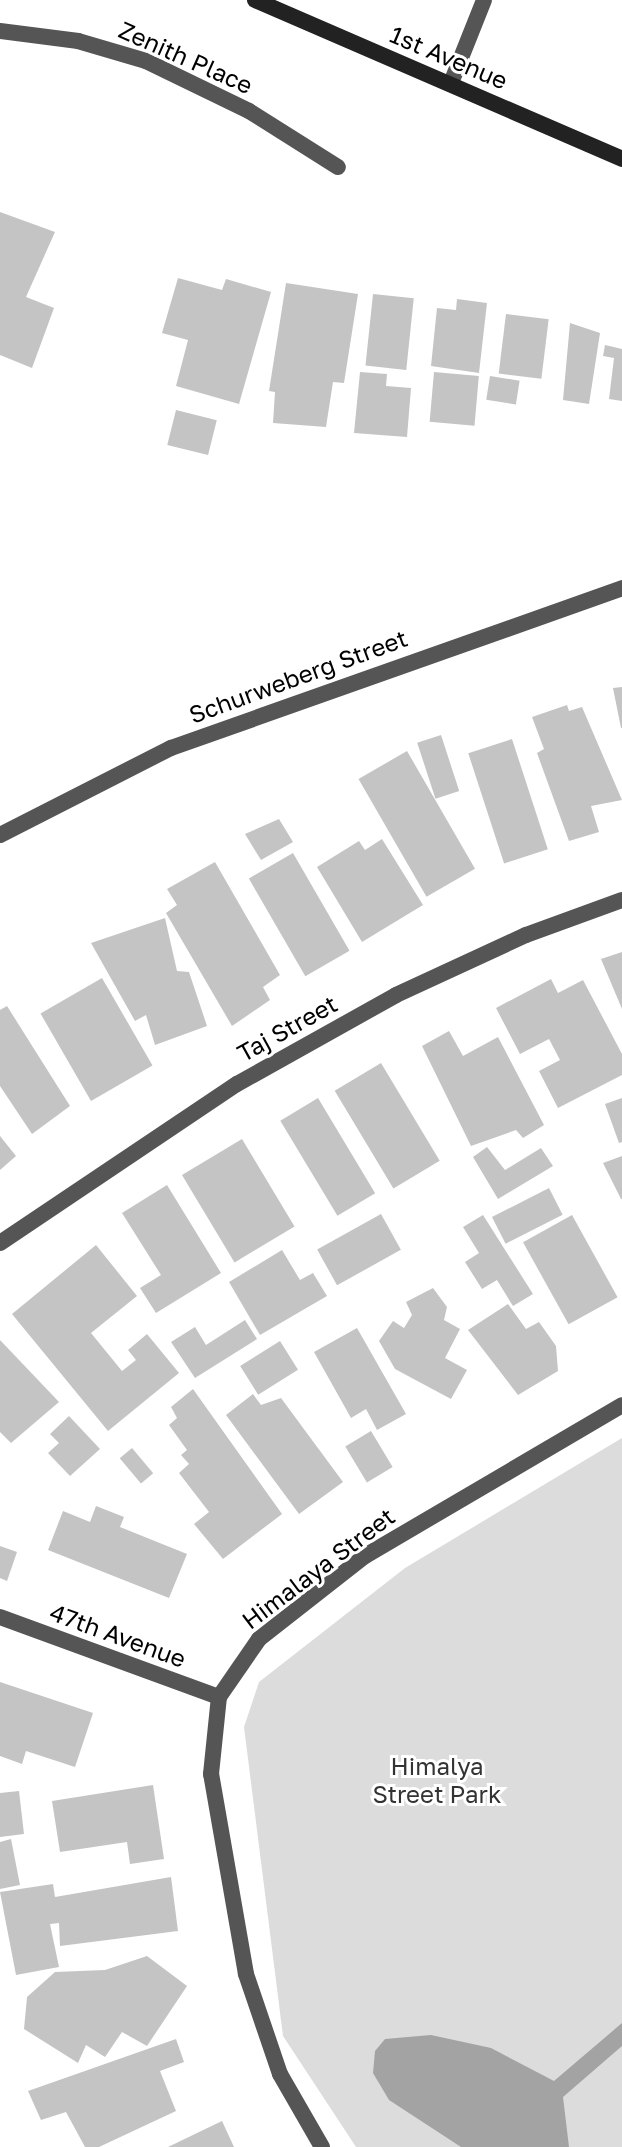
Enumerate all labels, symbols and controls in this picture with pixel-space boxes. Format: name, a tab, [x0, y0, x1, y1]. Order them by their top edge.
street label: Zenith Place	[115, 15, 257, 99]
street label: 1st Avenue	[386, 19, 512, 95]
street label: Schurweberg Street	[185, 623, 411, 729]
street label: Taj Street	[232, 989, 342, 1067]
street label: Himalaya Street	[236, 1501, 400, 1635]
street label: 47th Avenue	[46, 1597, 190, 1673]
park label: Himalya Street Park	[373, 1752, 501, 1808]

